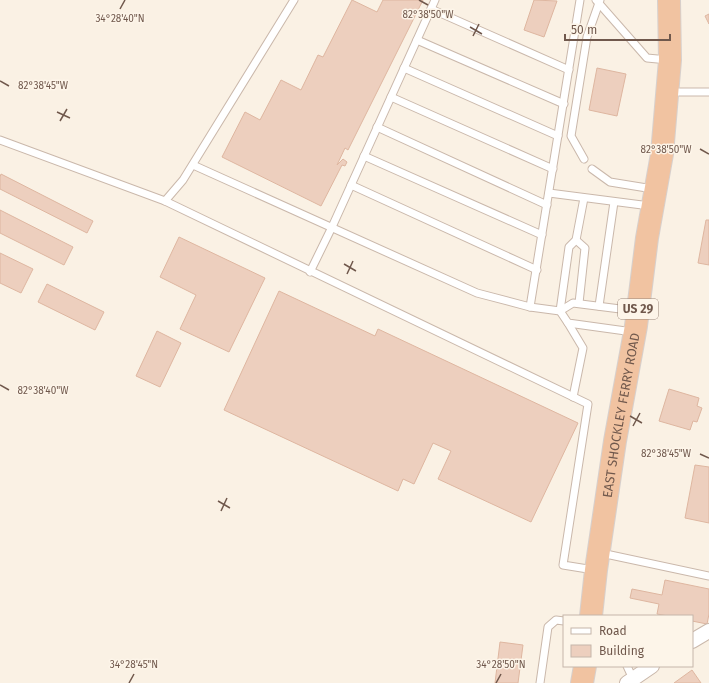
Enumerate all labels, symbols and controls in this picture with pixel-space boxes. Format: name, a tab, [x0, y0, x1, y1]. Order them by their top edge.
text: 82°38'50"W	[403, 9, 454, 21]
text: 34°28'40"N	[95, 13, 145, 25]
scale bar	[565, 16, 670, 42]
text: 50 m	[571, 23, 597, 37]
text: 82°38'45"W	[18, 80, 69, 92]
text: 82°38'50"W	[641, 144, 692, 156]
road number: US 29	[618, 299, 658, 319]
street label: EAST SHOCKLEY FERRY ROAD	[599, 332, 642, 499]
text: 82°38'40"W	[18, 385, 69, 397]
text: 82°38'45"W	[641, 448, 692, 460]
legend	[563, 615, 693, 667]
text: Road	[599, 624, 627, 638]
text: Building	[599, 644, 645, 658]
text: 34°28'45"N	[110, 659, 158, 671]
text: 34°28'50"N	[476, 659, 526, 671]

